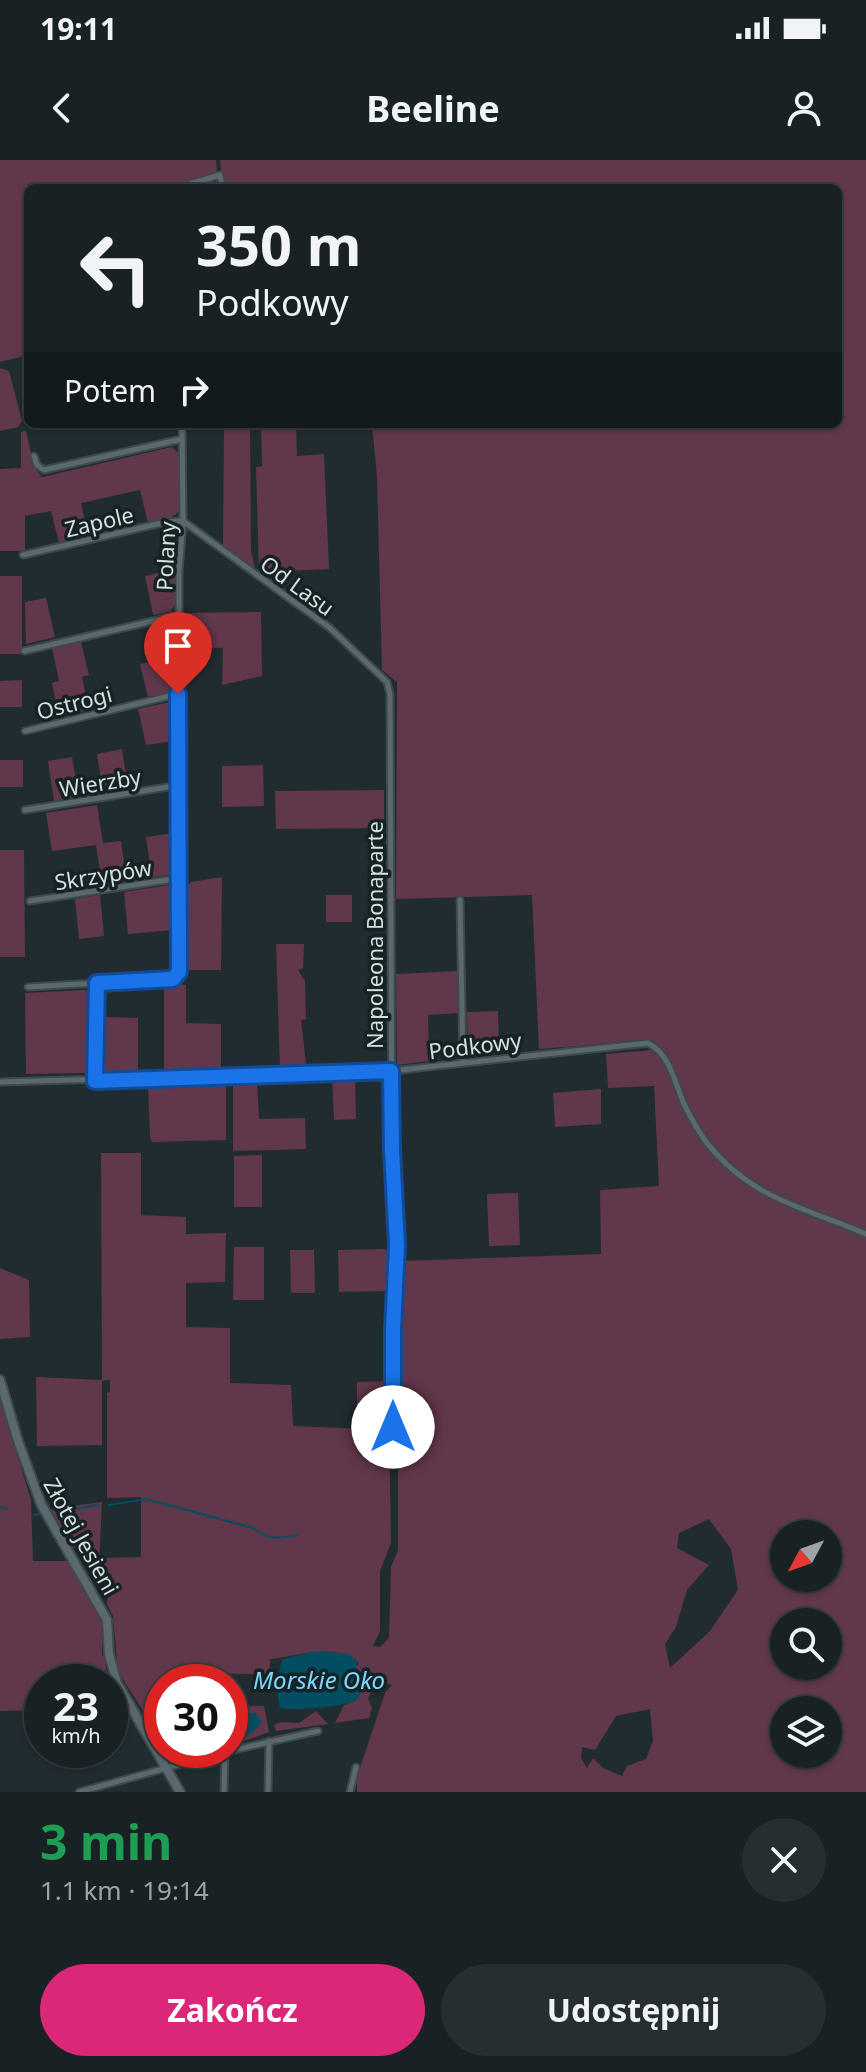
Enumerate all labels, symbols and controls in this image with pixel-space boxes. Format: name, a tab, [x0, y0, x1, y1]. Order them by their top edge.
text: 19:11	[40, 8, 117, 49]
text: Beeline	[366, 84, 500, 133]
icon: back	[40, 86, 84, 130]
icon: person	[782, 86, 826, 130]
text: 350 m	[196, 206, 361, 282]
icon: left	[64, 216, 168, 320]
text: Podkowy	[196, 278, 349, 327]
icon: right	[172, 368, 216, 412]
text: Potem	[64, 370, 156, 411]
street label: Zapole	[62, 499, 136, 543]
street label: Polany	[148, 520, 182, 591]
street label: Od Lasu	[255, 548, 341, 622]
pin	[144, 612, 212, 694]
icon: arrive	[156, 624, 200, 668]
street label: Ostrogi	[33, 678, 115, 726]
street label: Wierzby	[57, 761, 144, 803]
street label: Napoleona Bonaparte	[359, 821, 389, 1049]
street label: Skrzypów	[52, 851, 155, 896]
street label: Podkowy	[427, 1024, 524, 1066]
position arrow	[351, 1385, 435, 1469]
street label: Złotej Jesieni	[37, 1472, 127, 1600]
north arrow	[770, 1520, 842, 1592]
map controls	[770, 1520, 842, 1768]
button: search	[770, 1608, 842, 1680]
water label: Morskie Oko	[253, 1663, 385, 1696]
speed limit sign: 30	[144, 1664, 248, 1768]
text: 23	[53, 1678, 99, 1733]
button: layers	[770, 1696, 842, 1768]
text: km/h	[51, 1722, 101, 1749]
text: 3 min	[40, 1809, 172, 1874]
button: close	[742, 1818, 826, 1902]
text: 1.1 km · 19:14	[40, 1872, 209, 1908]
button: Zakończ	[40, 1964, 425, 2056]
button: Udostępnij	[441, 1964, 826, 2056]

